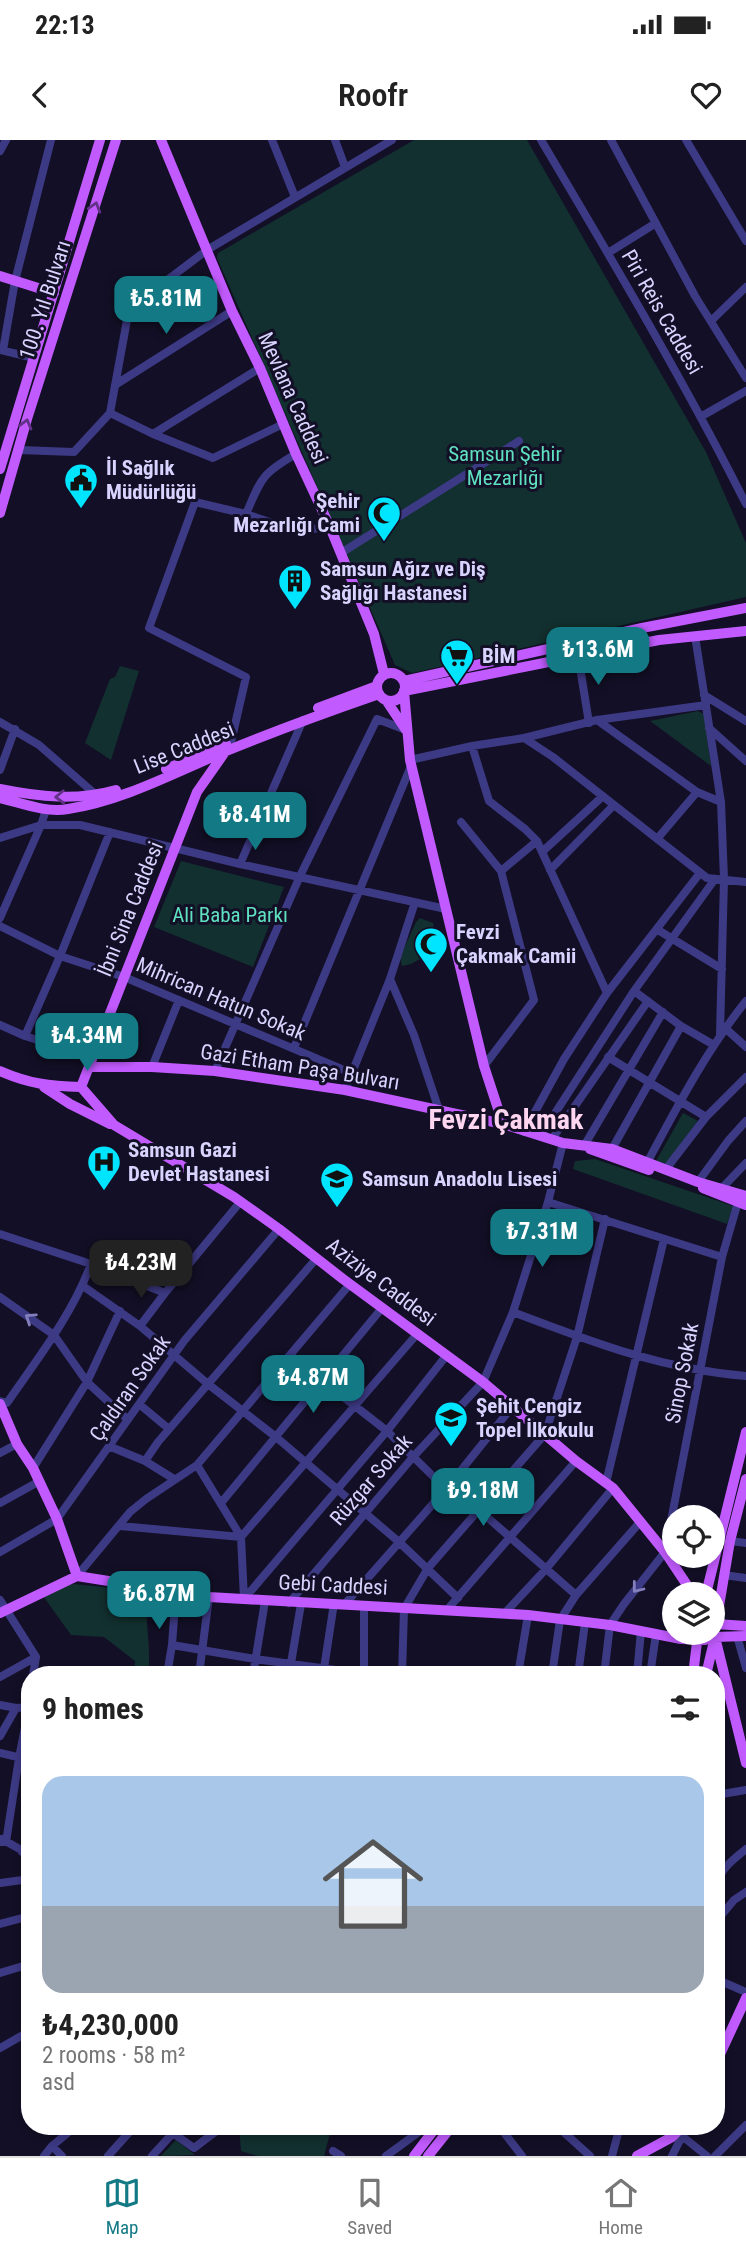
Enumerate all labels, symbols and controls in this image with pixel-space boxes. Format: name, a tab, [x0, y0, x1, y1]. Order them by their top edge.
text: 22:13	[35, 10, 95, 40]
icon: back	[21, 76, 59, 114]
text: Roofr	[338, 76, 408, 114]
icon: heart	[687, 76, 725, 114]
one-way arrow	[87, 202, 101, 214]
street label: 100. Yıl Bulvarı	[14, 237, 76, 363]
street label: Piri Reis Caddesi	[617, 245, 707, 379]
pin: ₺5.81M	[109, 276, 223, 336]
text: ₺5.81M	[130, 285, 202, 312]
street label: Mevlana Caddesi	[253, 328, 333, 468]
one-way arrow	[17, 418, 32, 430]
park label: Samsun Şehir Mezarlığı	[448, 442, 562, 490]
place label: İl Sağlık Müdürlüğü	[106, 456, 196, 504]
public building icon: İl Sağlık Müdürlüğü	[62, 461, 100, 510]
place label: Şehir Mezarlığı Cami	[233, 489, 360, 537]
mosque icon: Şehir Mezarlığı Cami	[365, 494, 403, 543]
place label: Samsun Ağız ve Diş Sağlığı Hastanesi	[320, 557, 486, 605]
building icon: Samsun Ağız ve Diş Sağlığı Hastanesi	[276, 562, 314, 611]
pin: ₺13.6M	[541, 628, 655, 687]
text: ₺13.6M	[562, 636, 634, 663]
supermarket icon: BİM	[438, 637, 476, 686]
place label: BİM	[482, 644, 515, 668]
street label: Lise Caddesi	[130, 717, 238, 779]
one-way arrow	[54, 790, 65, 805]
pin: ₺8.41M	[198, 792, 312, 852]
text: ₺8.41M	[219, 801, 291, 828]
street label: İbni Sina Caddesi	[92, 838, 168, 980]
park label: Ali Baba Parkı	[172, 903, 288, 927]
place label: Fevzi Çakmak Camii	[456, 920, 576, 968]
mosque icon: Fevzi Çakmak Camii	[412, 925, 450, 974]
street label: Mihrican Hatun Sokak	[133, 952, 310, 1046]
pin: ₺4.34M	[30, 1014, 144, 1073]
text: ₺4.34M	[51, 1022, 123, 1049]
street label: Gazi Etham Paşa Bulvarı	[199, 1039, 401, 1095]
district label: Fevzi Çakmak	[429, 1103, 584, 1136]
place label: Samsun Gazi Devlet Hastanesi	[128, 1138, 270, 1186]
hospital icon: Samsun Gazi Devlet Hastanesi	[85, 1143, 123, 1192]
school or university icon: Samsun Anadolu Lisesi	[318, 1160, 356, 1209]
place label: Samsun Anadolu Lisesi	[362, 1167, 557, 1191]
pin: ₺7.31M	[485, 1210, 599, 1269]
text: ₺7.31M	[506, 1218, 578, 1245]
street label: Aziziye Caddesi	[322, 1233, 440, 1331]
pin: ₺4.23M	[84, 1240, 198, 1300]
text: ₺4.23M	[105, 1249, 177, 1276]
one-way arrow	[25, 1314, 38, 1326]
street label: Sinop Sokak	[660, 1320, 704, 1425]
street label: Çaldıran Sokak	[85, 1330, 176, 1446]
pin: ₺4.87M	[256, 1356, 370, 1415]
text: ₺4.87M	[277, 1364, 349, 1391]
place label: Şehit Cengiz Topel İlkokulu	[476, 1394, 594, 1442]
school or university icon: Şehit Cengiz Topel İlkokulu	[432, 1399, 470, 1448]
street label: Rüzgar Sokak	[325, 1429, 417, 1530]
pin: ₺9.18M	[426, 1468, 540, 1528]
text: ₺9.18M	[447, 1477, 519, 1504]
map controls	[662, 1505, 725, 1645]
button: locate	[662, 1505, 725, 1568]
street label: Gebi Caddesi	[278, 1570, 388, 1600]
pin: ₺6.87M	[102, 1572, 216, 1631]
text: ₺6.87M	[123, 1580, 195, 1607]
one-way arrow	[632, 1580, 645, 1592]
button: layers	[662, 1582, 725, 1645]
icon: filters	[666, 1689, 704, 1727]
text: 9 homes	[42, 1691, 144, 1726]
icon: home	[310, 1821, 436, 1947]
text: ₺4,230,000	[42, 2007, 179, 2042]
text: 2 rooms · 58 m²	[42, 2042, 185, 2069]
text: asd	[42, 2069, 75, 2096]
tab: Map	[103, 2174, 141, 2239]
tab: Saved	[347, 2174, 392, 2239]
tab: Home	[598, 2174, 643, 2239]

